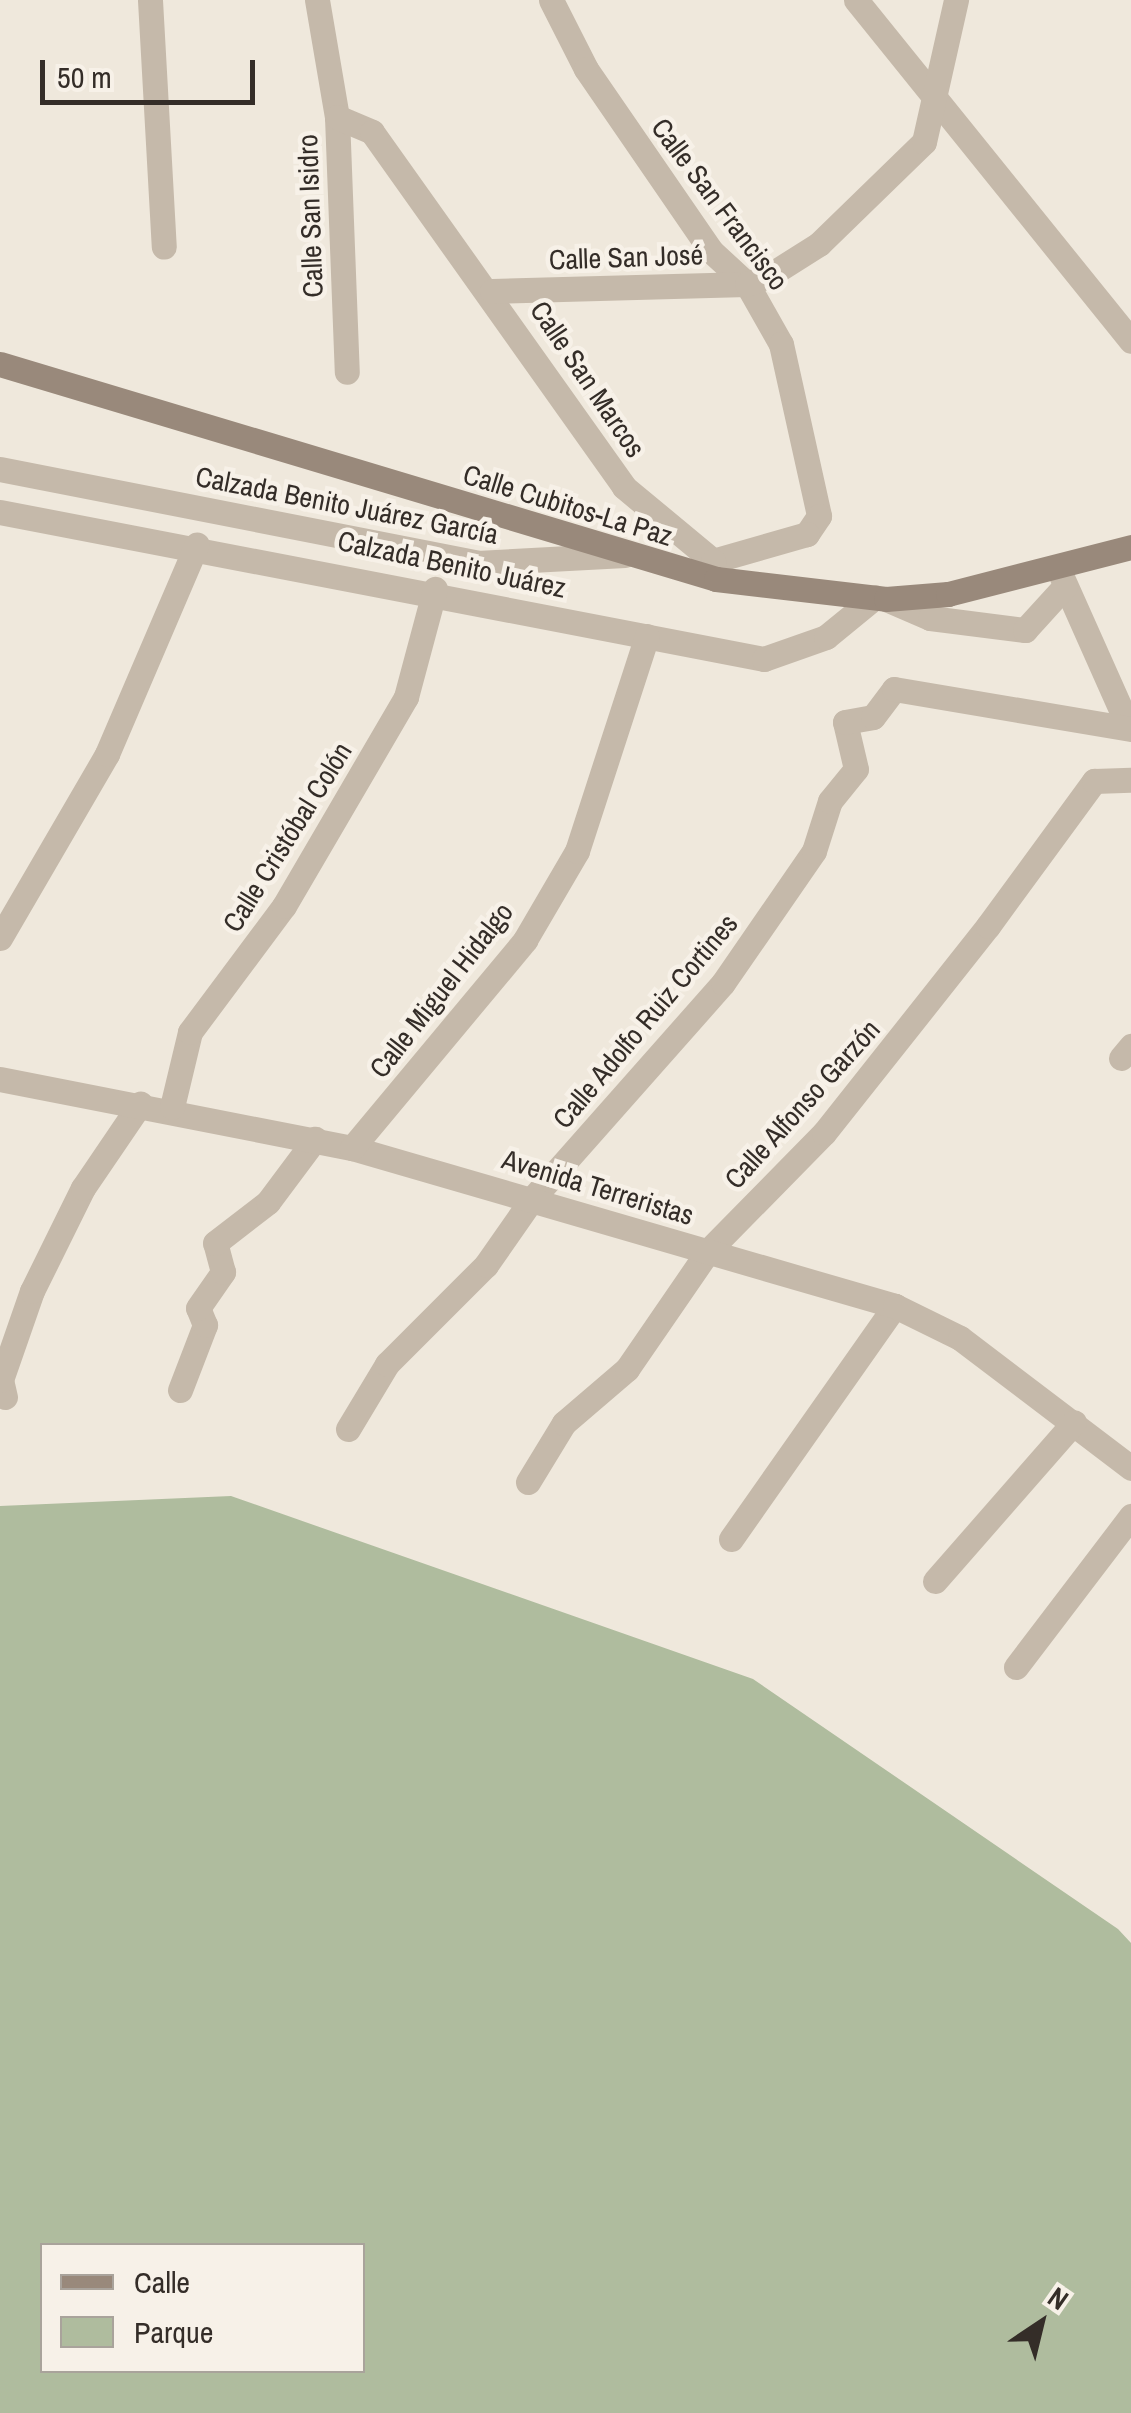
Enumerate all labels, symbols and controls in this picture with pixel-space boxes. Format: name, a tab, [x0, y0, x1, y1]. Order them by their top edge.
scale bar	[45, 40, 260, 102]
text: 50 m	[57, 57, 112, 97]
street label: Calle San Francisco	[644, 111, 796, 297]
street label: Calle San Isidro	[290, 134, 330, 298]
street label: Calle San José	[548, 238, 704, 276]
street label: Calle San Marcos	[523, 294, 653, 464]
street label: Calle Cubitos-La Paz	[459, 457, 677, 553]
street label: Calzada Benito Juárez García	[193, 459, 501, 551]
street label: Calzada Benito Juárez	[335, 523, 569, 605]
street label: Calle Cristóbal Colón	[215, 736, 359, 938]
street label: Calle Miguel Hidalgo	[362, 896, 520, 1084]
street label: Calle Adolfo Ruiz Cortines	[545, 907, 745, 1135]
street label: Calle Alfonso Garzón	[717, 1012, 887, 1196]
street label: Avenida Terreristas	[498, 1142, 698, 1232]
legend	[40, 2243, 365, 2373]
text: Calle	[134, 2262, 190, 2302]
north arrow	[991, 2273, 1091, 2373]
text: N	[1041, 2278, 1076, 2319]
text: Parque	[134, 2312, 213, 2352]

